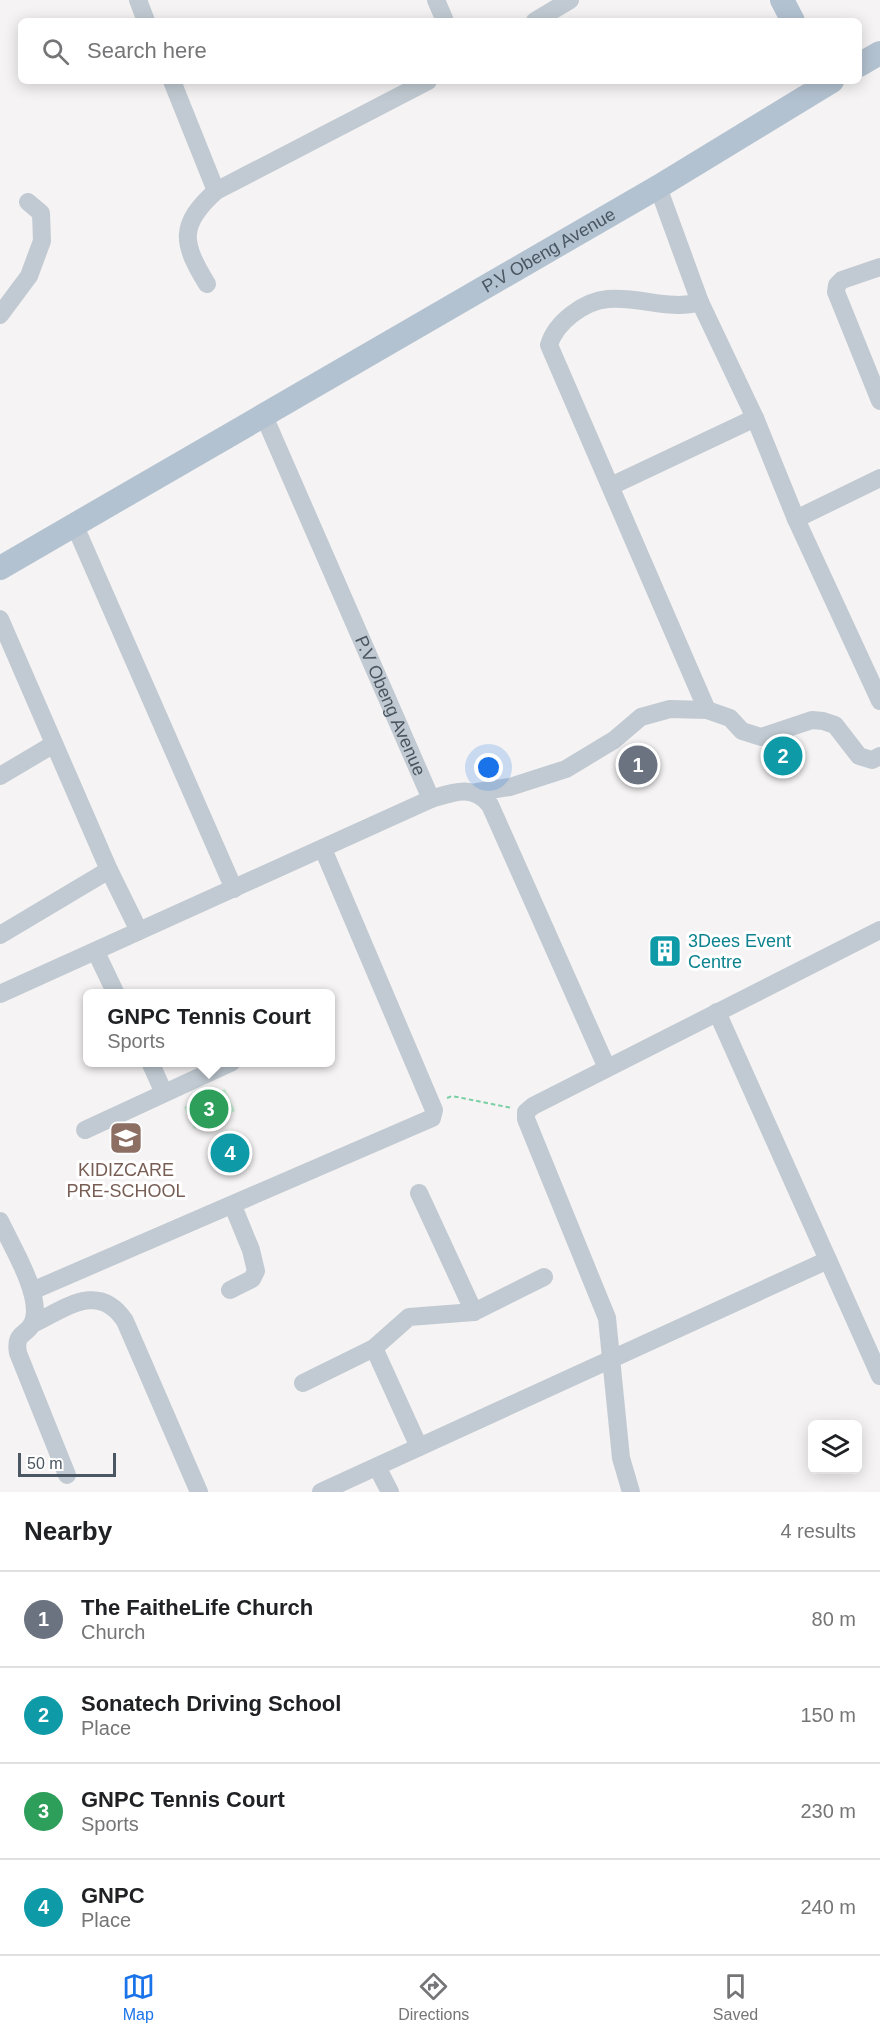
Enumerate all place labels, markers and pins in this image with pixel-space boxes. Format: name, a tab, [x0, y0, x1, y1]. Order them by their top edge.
pin: 2	[764, 734, 802, 778]
pin: 1	[618, 742, 658, 788]
place label: 3Dees Event Centre	[688, 931, 791, 972]
building icon: 3Dees Event Centre	[647, 933, 683, 969]
pin: 3	[190, 1086, 228, 1132]
school or university icon: KIDIZCARE PRE-SCHOOL	[108, 1120, 144, 1156]
pin: 4	[210, 1130, 250, 1176]
place label: KIDIZCARE PRE-SCHOOL	[66, 1160, 186, 1201]

